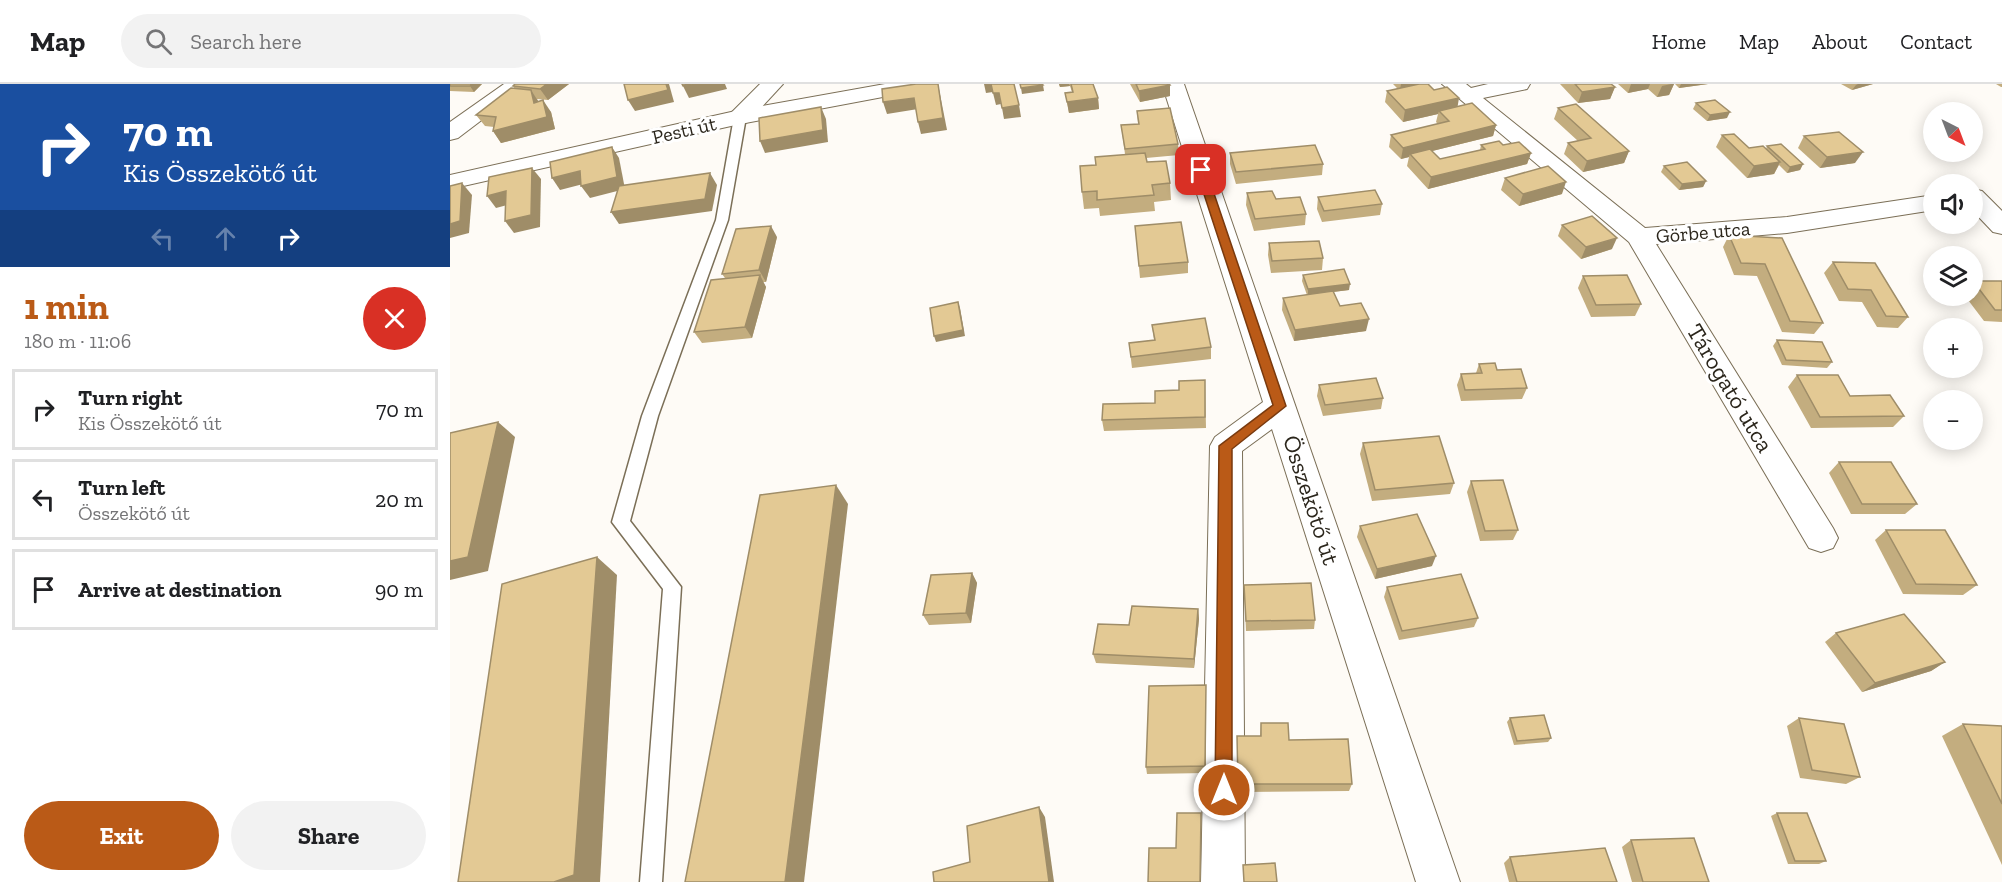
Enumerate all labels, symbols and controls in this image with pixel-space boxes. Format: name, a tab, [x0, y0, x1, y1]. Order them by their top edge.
search box	[121, 14, 541, 68]
text: Map	[30, 25, 85, 58]
icon: search	[142, 25, 175, 58]
text: Search here	[190, 28, 302, 55]
text: Home	[1652, 29, 1706, 54]
text: Map	[1739, 29, 1779, 54]
text: About	[1812, 29, 1867, 54]
text: Contact	[1900, 29, 1972, 54]
north arrow	[1923, 102, 1983, 162]
map controls	[1923, 102, 1983, 450]
text: 70 m	[123, 106, 213, 157]
icon: right	[24, 108, 102, 186]
street label: Pesti út	[649, 111, 719, 149]
pin	[1175, 144, 1226, 195]
icon: arrive	[1184, 153, 1217, 186]
text: Kis Összekötő út	[123, 157, 317, 189]
button: sound	[1923, 174, 1983, 234]
street label: Görbe utca	[1655, 216, 1752, 248]
icon: left	[146, 222, 179, 255]
icon: ahead	[209, 222, 242, 255]
icon: right	[272, 222, 305, 255]
button: layers	[1923, 246, 1983, 306]
text: 1 min	[24, 285, 109, 328]
button: close	[363, 287, 426, 350]
street label: Tárogató utca	[1681, 318, 1780, 458]
button: +	[1923, 318, 1983, 378]
text: 180 m · 11:06	[24, 329, 131, 353]
text: Turn right	[78, 384, 182, 411]
button: −	[1923, 390, 1983, 450]
icon: right	[27, 393, 60, 426]
text: 70 m	[376, 396, 423, 423]
text: Kis Összekötő út	[78, 411, 222, 435]
street label: Összekötő út	[1277, 431, 1346, 568]
text: Turn left	[78, 474, 165, 501]
icon: left	[27, 483, 60, 516]
text: 20 m	[375, 486, 423, 513]
text: Összekötő út	[78, 501, 190, 525]
icon: arrive	[27, 573, 60, 606]
text: Arrive at destination	[78, 576, 281, 603]
text: 90 m	[375, 576, 423, 603]
position arrow	[1192, 758, 1256, 822]
button: Exit	[24, 801, 219, 870]
button: Share	[231, 801, 426, 870]

